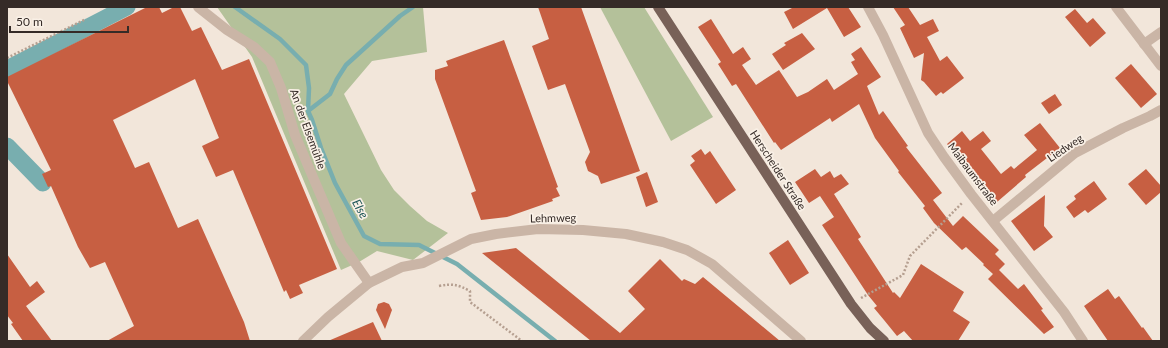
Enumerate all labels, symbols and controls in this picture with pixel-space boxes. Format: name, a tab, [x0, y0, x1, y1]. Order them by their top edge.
scale bar	[10, 8, 128, 34]
text: 50 m	[16, 14, 43, 29]
street label: An der Elsemühle	[288, 87, 329, 171]
street label: Herscheider Straße	[748, 127, 809, 212]
street label: Liedweg	[1044, 131, 1085, 164]
street label: Maibaumstraße	[946, 140, 1001, 208]
water label: Else	[349, 197, 372, 221]
street label: Lehmweg	[530, 211, 577, 224]

